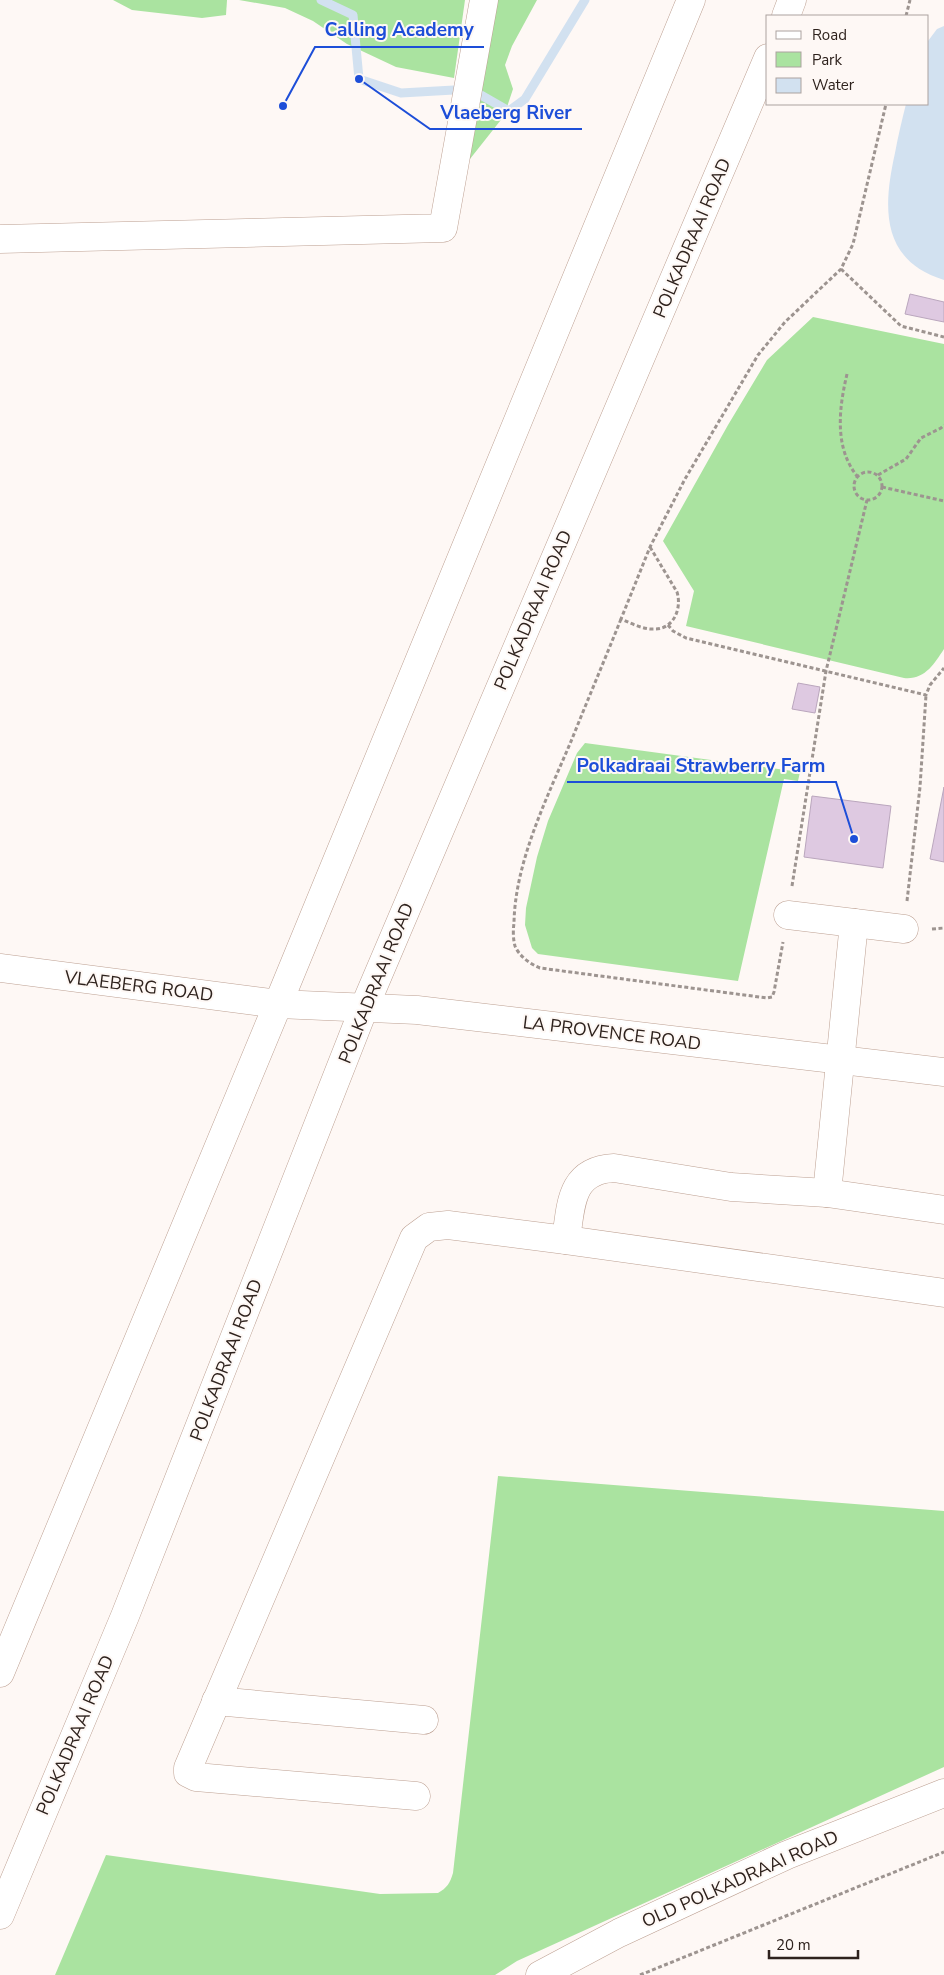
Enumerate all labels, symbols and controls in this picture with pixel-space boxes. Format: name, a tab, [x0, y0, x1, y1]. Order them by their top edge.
callout: Calling Academy	[315, 13, 484, 47]
legend	[766, 15, 929, 105]
text: Calling Academy	[324, 17, 475, 43]
text: Road	[812, 25, 847, 45]
text: Park	[812, 50, 842, 70]
text: Water	[812, 75, 855, 95]
callout: Vlaeberg River	[430, 95, 582, 129]
text: Vlaeberg River	[439, 100, 572, 126]
street label: POLKADRAAI ROAD	[647, 154, 737, 322]
street label: POLKADRAAI ROAD	[488, 526, 578, 694]
callout: Polkadraai Strawberry Farm	[567, 748, 836, 782]
text: Polkadraai Strawberry Farm	[576, 753, 826, 779]
street label: POLKADRAAI ROAD	[333, 899, 419, 1067]
street label: VLAEBERG ROAD	[62, 965, 215, 1007]
street label: LA PROVENCE ROAD	[521, 1010, 703, 1056]
street label: POLKADRAAI ROAD	[184, 1276, 268, 1444]
street label: POLKADRAAI ROAD	[30, 1651, 120, 1819]
street label: OLD POLKADRAAI ROAD	[638, 1825, 842, 1933]
scale bar	[769, 1928, 858, 1960]
text: 20 m	[776, 1935, 811, 1955]

